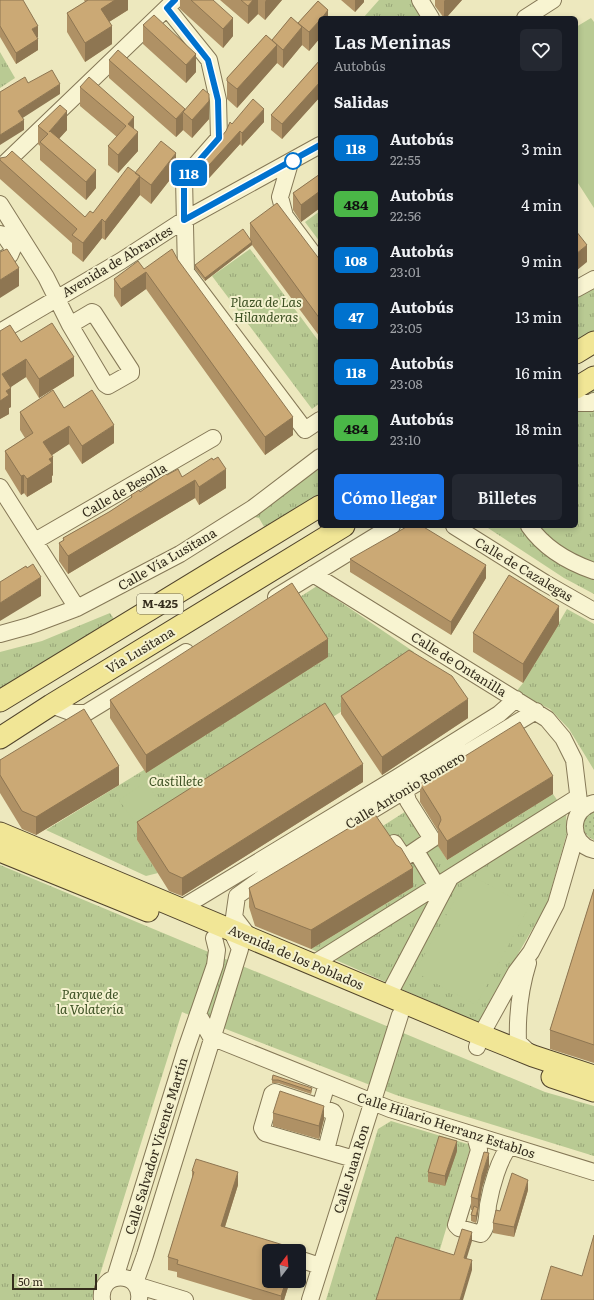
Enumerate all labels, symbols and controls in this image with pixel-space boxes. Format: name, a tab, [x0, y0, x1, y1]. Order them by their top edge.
text: Las Meninas	[334, 27, 451, 55]
button: heart	[520, 29, 562, 71]
text: Autobús	[334, 56, 385, 75]
text: Salidas	[334, 90, 389, 113]
text: Autobús	[390, 127, 453, 150]
text: 3 min	[521, 137, 562, 160]
text: 118	[346, 138, 366, 158]
text: 22:55	[390, 150, 421, 169]
unlabelled marker	[284, 152, 302, 170]
line badge: 118	[166, 160, 212, 186]
text: 118	[179, 163, 199, 183]
text: Autobús	[390, 183, 453, 206]
text: 4 min	[521, 193, 562, 216]
text: 484	[343, 194, 369, 214]
text: 22:56	[390, 206, 421, 225]
street label: Avenida de Abrantes	[58, 220, 176, 301]
text: Autobús	[390, 239, 453, 262]
text: 9 min	[522, 249, 562, 272]
text: 108	[345, 250, 367, 270]
text: 23:01	[390, 262, 421, 281]
park label: Plaza de Las Hilanderas	[230, 292, 302, 326]
text: Autobús	[390, 295, 453, 318]
text: 13 min	[515, 305, 562, 328]
text: 47	[348, 306, 364, 326]
text: 23:05	[390, 318, 422, 337]
text: Autobús	[390, 351, 453, 374]
text: 16 min	[515, 361, 562, 384]
text: 118	[346, 362, 366, 382]
text: 23:08	[390, 374, 423, 393]
text: Autobús	[390, 407, 453, 430]
text: 18 min	[515, 417, 562, 440]
text: 484	[343, 418, 369, 438]
text: 23:10	[390, 430, 421, 449]
street label: Calle de Besolla	[78, 458, 170, 522]
button: Cómo llegar	[334, 474, 444, 520]
button: Billetes	[452, 474, 562, 520]
street label: Calle Vía Lusitana	[114, 523, 220, 595]
street label: Calle de Cazalegas	[472, 532, 577, 605]
road number: M-425	[137, 594, 183, 614]
street label: Vía Lusitana	[102, 622, 178, 678]
street label: Calle de Ontanilla	[408, 626, 511, 701]
street label: Calle Antonio Romero	[341, 746, 468, 833]
park label: Castillete	[149, 771, 203, 790]
street label: Avenida de los Poblados	[226, 919, 367, 994]
park label: Parque de la Volatería	[56, 984, 124, 1018]
street label: Calle Salvador Vicente Martín	[119, 1054, 192, 1237]
street label: Calle Hilario Herranz Establos	[355, 1087, 538, 1162]
street label: Calle Juan Ron	[328, 1122, 373, 1216]
north arrow	[262, 1244, 306, 1288]
map controls	[262, 1244, 306, 1288]
scale bar	[12, 1272, 97, 1291]
text: 50 m	[18, 1273, 43, 1289]

